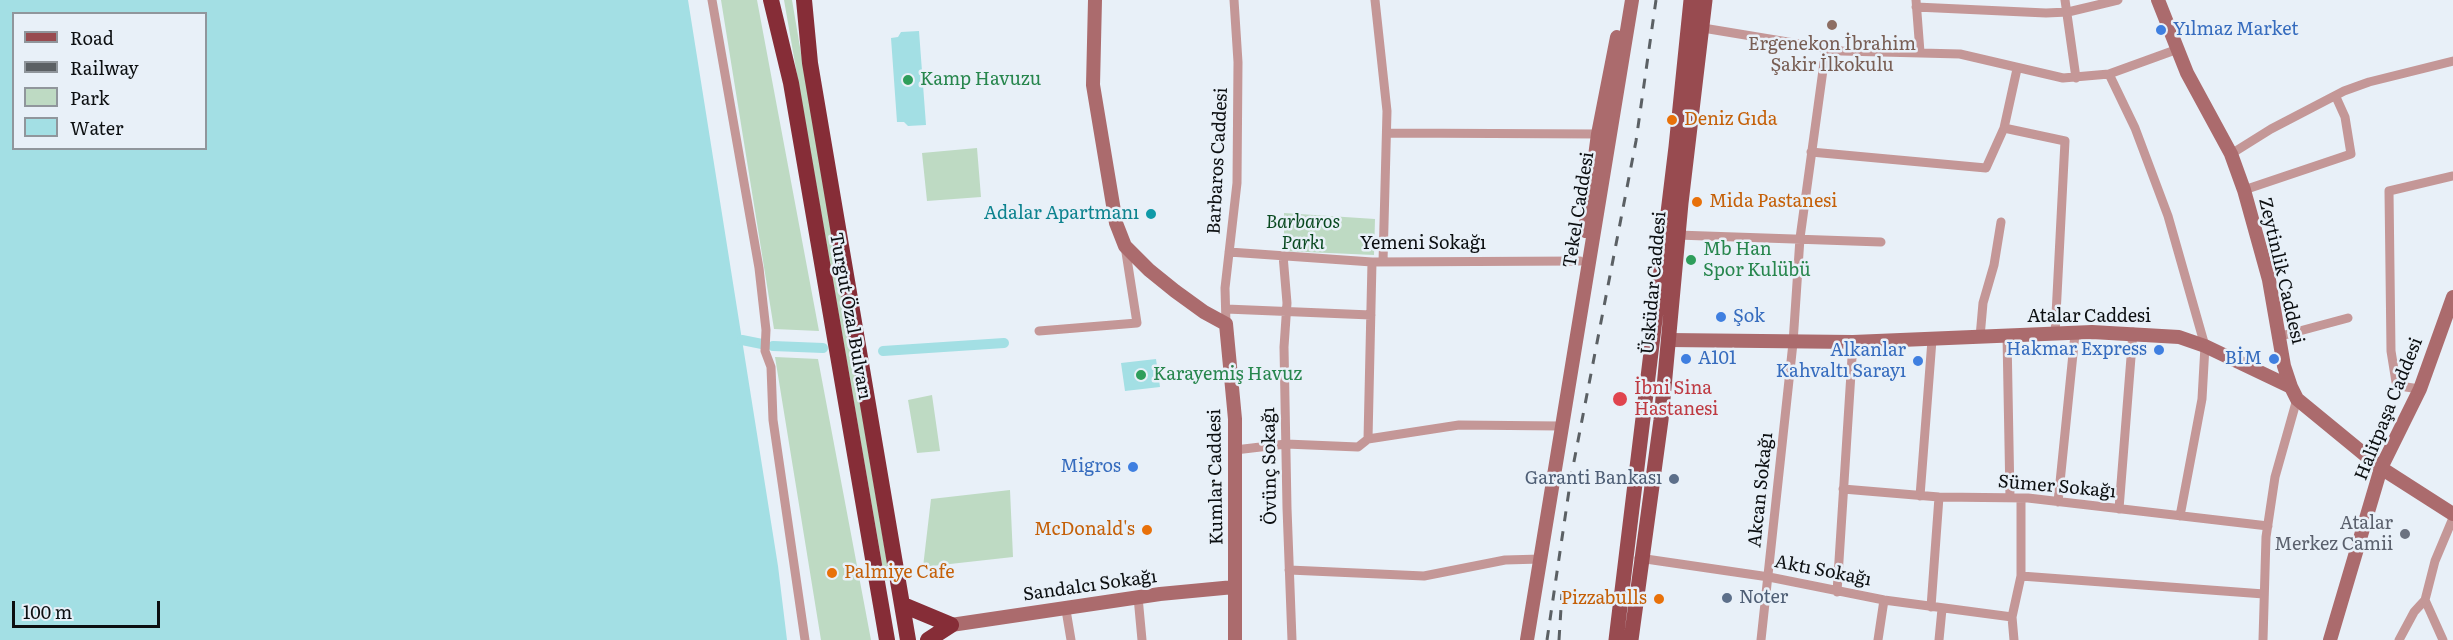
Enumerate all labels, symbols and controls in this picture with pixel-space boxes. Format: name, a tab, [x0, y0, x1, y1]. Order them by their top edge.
legend	[12, 12, 207, 150]
marker: Ergenekon İbrahim Şakir İlkokulu	[1825, 18, 1839, 32]
place label: Yılmaz Market	[2173, 19, 2299, 41]
marker: Yılmaz Market	[2154, 23, 2168, 37]
text: Road	[70, 24, 114, 51]
place label: Ergenekon İbrahim Şakir İlkokulu	[1748, 34, 1916, 76]
text: Railway	[70, 54, 139, 81]
place label: Kamp Havuzu	[920, 69, 1041, 91]
marker: Kamp Havuzu	[901, 73, 915, 87]
text: Park	[70, 84, 109, 111]
street label: Barbaros Caddesi	[1203, 87, 1233, 235]
place label: Deniz Gıda	[1684, 109, 1777, 131]
marker: Deniz Gıda	[1665, 113, 1679, 127]
text: Water	[70, 114, 123, 141]
street label: Tekel Caddesi	[1559, 150, 1599, 270]
place label: Mida Pastanesi	[1709, 191, 1837, 213]
marker: Mida Pastanesi	[1690, 195, 1704, 209]
street label: Zeytinlik Caddesi	[2254, 196, 2308, 346]
place label: Adalar Apartmanı	[984, 203, 1139, 225]
marker: Adalar Apartmanı	[1144, 207, 1158, 221]
street label: Üsküdar Caddesi	[1637, 210, 1671, 356]
park label: Barbaros Parkı	[1266, 212, 1340, 254]
street label: Turgut Özal Bulvarı	[825, 231, 875, 401]
street label: Yemeni Sokağı	[1360, 233, 1486, 255]
place label: Mb Han Spor Kulübü	[1703, 239, 1811, 282]
marker: Mb Han Spor Kulübü	[1684, 253, 1698, 267]
place label: Şok	[1733, 306, 1765, 328]
street label: Atalar Caddesi	[2027, 306, 2151, 328]
marker: Şok	[1714, 310, 1728, 324]
street label: Halitpaşa Caddesi	[2350, 334, 2428, 484]
place label: Hakmar Express	[2006, 339, 2147, 361]
place label: Alkanlar Kahvaltı Sarayı	[1776, 340, 1906, 382]
marker: Hakmar Express	[2152, 343, 2166, 357]
place label: A101	[1698, 348, 1736, 370]
place label: BİM	[2225, 348, 2262, 370]
marker: A101	[1679, 352, 1693, 366]
marker: BİM	[2267, 352, 2281, 366]
marker: Alkanlar Kahvaltı Sarayı	[1911, 354, 1925, 368]
place label: Karayemiş Havuz	[1153, 364, 1302, 386]
marker: Karayemiş Havuz	[1134, 368, 1148, 382]
place label: İbni Sina Hastanesi	[1634, 378, 1718, 420]
marker: İbni Sina Hastanesi	[1611, 390, 1629, 408]
street label: Övünç Sokağı	[1258, 407, 1282, 525]
street label: Kumlar Caddesi	[1204, 409, 1228, 545]
street label: Akcan Sokağı	[1744, 431, 1778, 549]
place label: Migros	[1060, 456, 1121, 478]
marker: Migros	[1126, 460, 1140, 474]
place label: Garanti Bankası	[1525, 468, 1662, 490]
street label: Sümer Sokağı	[1997, 471, 2117, 503]
marker: Garanti Bankası	[1667, 472, 1681, 486]
place label: Atalar Merkez Camii	[2274, 513, 2393, 556]
place label: McDonald's	[1034, 519, 1135, 541]
marker: McDonald's	[1140, 523, 1154, 537]
marker: Atalar Merkez Camii	[2398, 527, 2412, 541]
street label: Aktı Sokağı	[1773, 551, 1873, 591]
place label: Palmiye Cafe	[844, 562, 954, 584]
marker: Palmiye Cafe	[825, 566, 839, 580]
street label: Sandalcı Sokağı	[1022, 566, 1158, 606]
place label: Noter	[1739, 587, 1788, 609]
place label: Pizzabulls	[1561, 588, 1647, 610]
scale bar	[15, 589, 164, 627]
marker: Noter	[1720, 591, 1734, 605]
marker: Pizzabulls	[1652, 592, 1666, 606]
text: 100 m	[23, 598, 72, 625]

